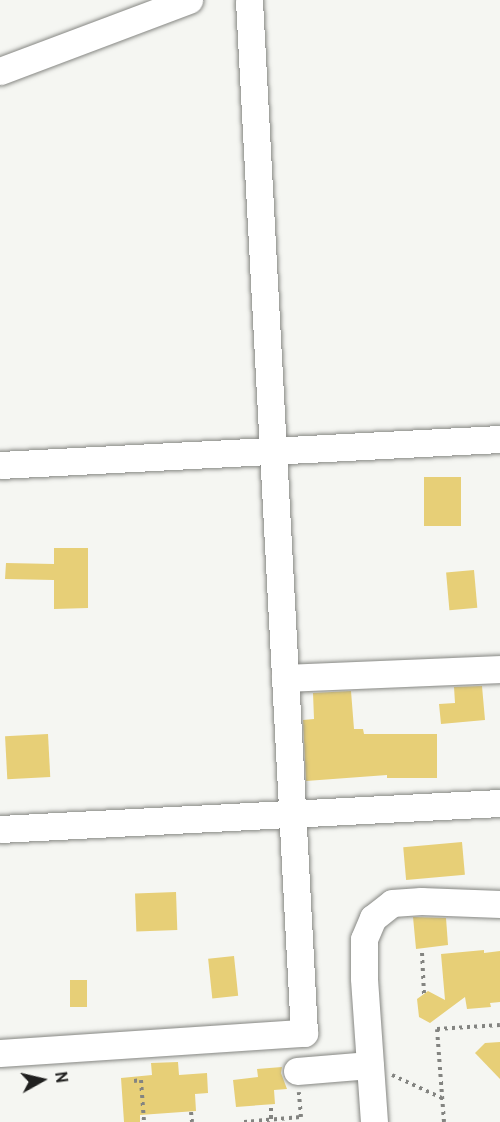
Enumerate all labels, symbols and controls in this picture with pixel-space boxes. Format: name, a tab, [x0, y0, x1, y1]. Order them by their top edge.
north arrow	[12, 1050, 72, 1110]
text: N	[49, 1070, 71, 1085]

